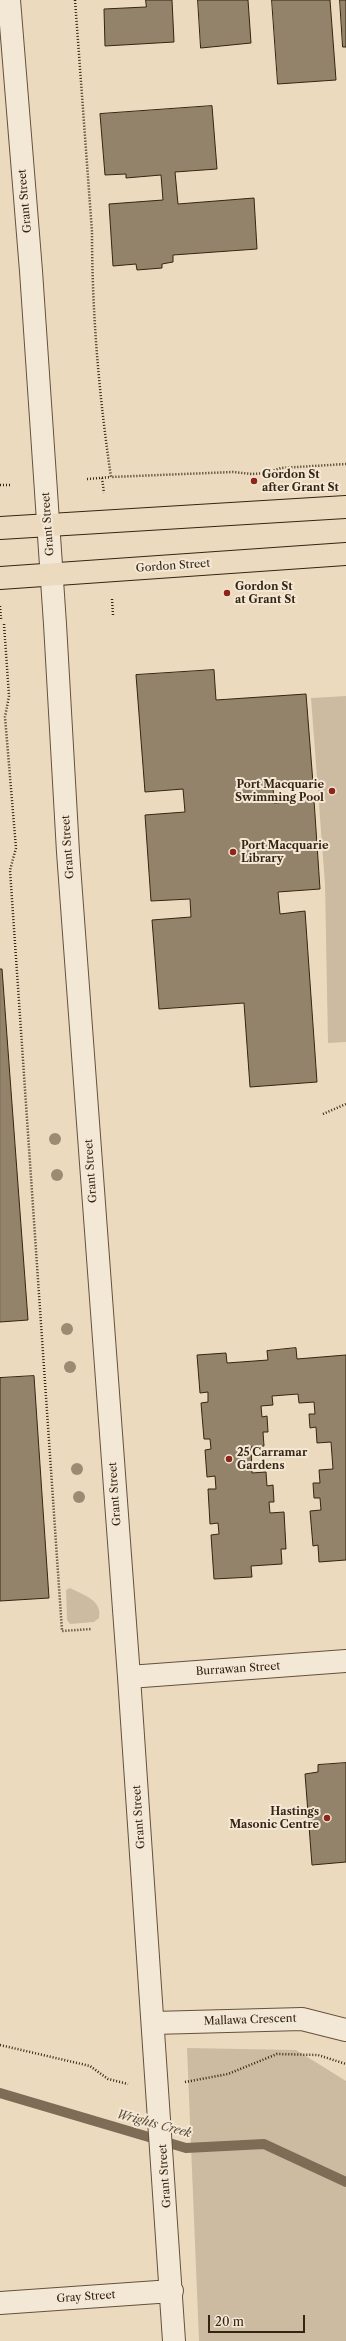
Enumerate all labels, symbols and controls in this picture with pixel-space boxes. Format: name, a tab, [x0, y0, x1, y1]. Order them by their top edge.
street label: Grant Street	[16, 168, 34, 234]
place label: Gordon St after Grant St	[262, 468, 339, 494]
marker: Gordon St after Grant St	[249, 476, 259, 486]
street label: Grant Street	[39, 492, 57, 556]
street label: Gordon Street	[135, 557, 211, 575]
place label: Gordon St at Grant St	[235, 580, 296, 606]
marker: Gordon St at Grant St	[222, 588, 232, 598]
place label: Port Macquarie Swimming Pool	[235, 778, 324, 804]
marker: Port Macquarie Swimming Pool	[327, 786, 337, 796]
street label: Grant Street	[59, 815, 77, 879]
place label: Port Macquarie Library	[241, 839, 329, 865]
marker: Port Macquarie Library	[228, 847, 238, 857]
street label: Grant Street	[82, 1139, 100, 1203]
place label: 25 Carramar Gardens	[237, 1446, 307, 1472]
marker: 25 Carramar Gardens	[224, 1454, 234, 1464]
street label: Grant Street	[106, 1462, 124, 1526]
street label: Burrawan Street	[195, 1659, 281, 1679]
street label: Grant Street	[130, 1785, 148, 1849]
place label: Hastings Masonic Centre	[229, 1805, 319, 1831]
marker: Hastings Masonic Centre	[322, 1813, 332, 1823]
street label: Mallawa Crescent	[203, 2012, 297, 2028]
water label: Wrights Creek	[115, 2107, 193, 2141]
street label: Grant Street	[156, 2144, 174, 2208]
street label: Gray Street	[56, 2288, 116, 2306]
scale bar	[210, 2307, 307, 2333]
text: 20 m	[215, 2314, 244, 2329]

